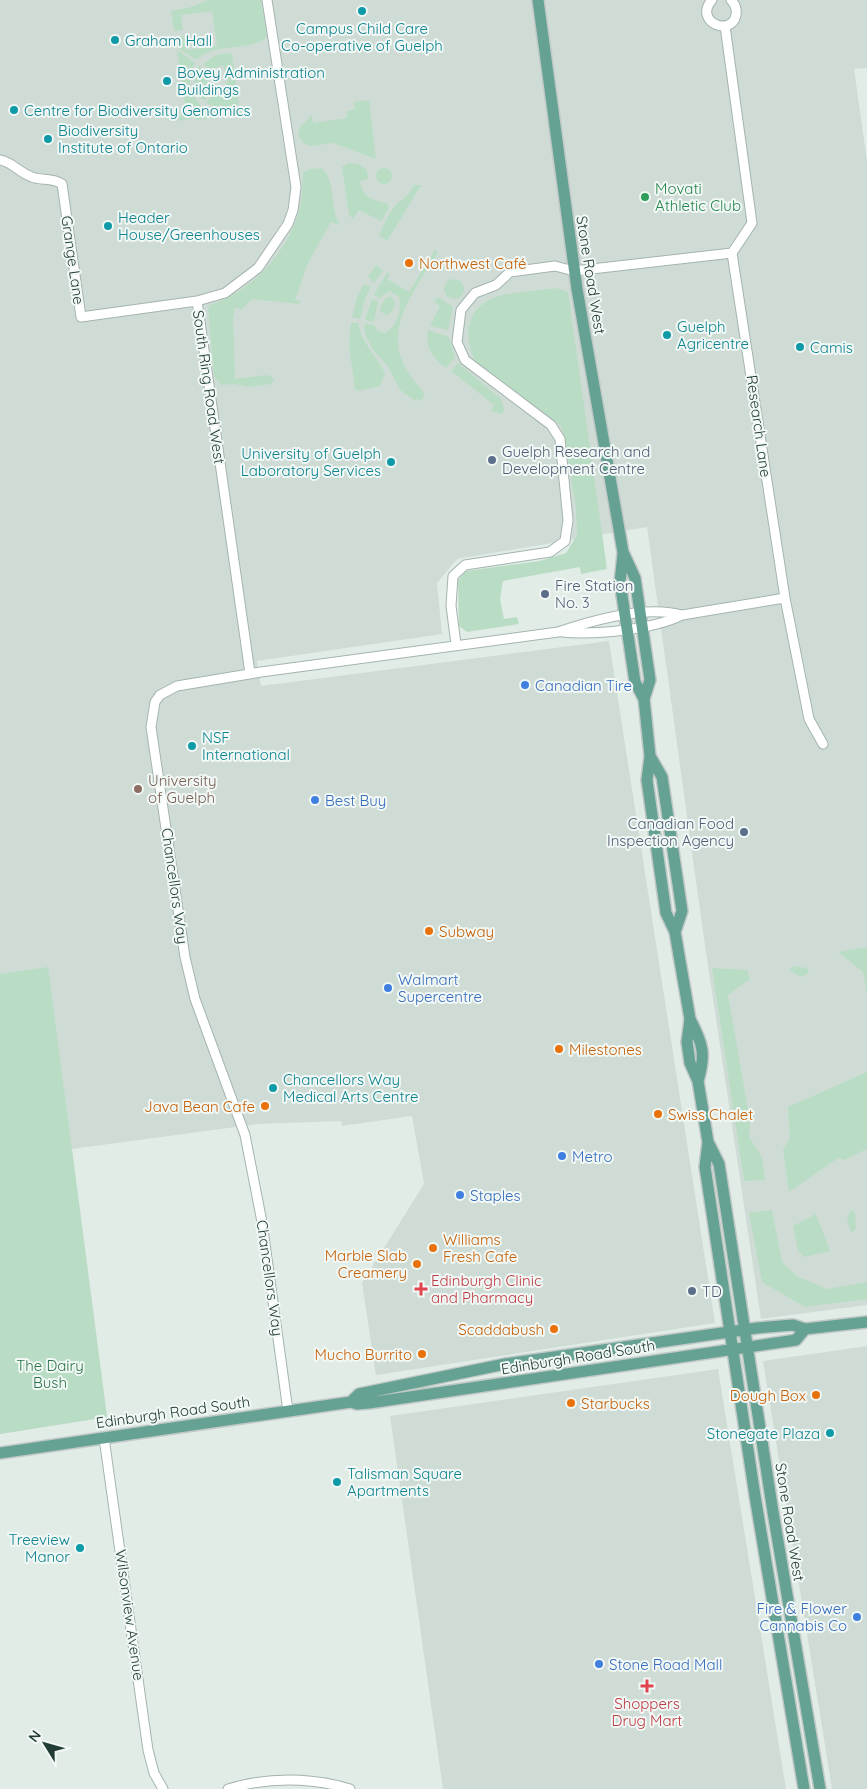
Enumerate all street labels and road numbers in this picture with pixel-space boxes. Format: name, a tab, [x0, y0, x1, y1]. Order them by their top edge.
street label: Grange Lane	[57, 214, 89, 306]
street label: Stone Road West	[572, 214, 610, 336]
street label: South Ring Road West	[189, 309, 229, 465]
street label: Research Lane	[742, 374, 776, 478]
street label: Chancellors Way	[157, 827, 193, 945]
street label: Chancellors Way	[252, 1219, 288, 1337]
street label: Edinburgh Road South	[500, 1335, 656, 1379]
street label: Edinburgh Road South	[95, 1392, 251, 1432]
street label: Stone Road West	[771, 1461, 809, 1583]
street label: Wilsonview Avenue	[111, 1548, 149, 1682]

